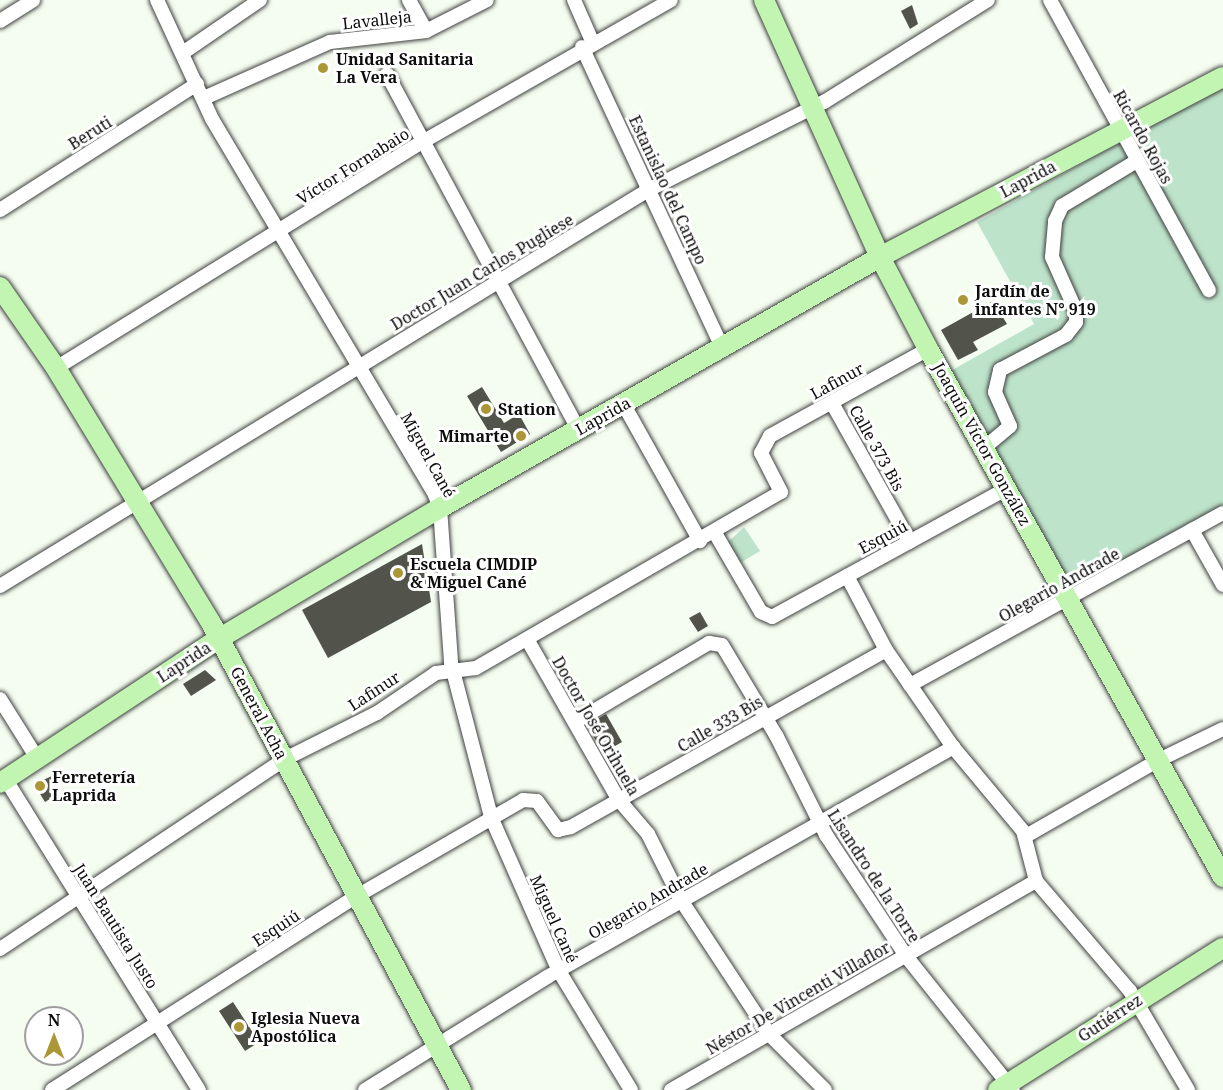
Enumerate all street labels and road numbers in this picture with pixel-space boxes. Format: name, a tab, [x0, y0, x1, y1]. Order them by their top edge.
street label: Lavalleja	[341, 7, 413, 33]
street label: Ricardo Rojas	[1109, 87, 1177, 187]
street label: Beruti	[65, 112, 115, 154]
street label: Estanislao del Campo	[625, 112, 711, 268]
street label: Víctor Fornabaio	[293, 124, 413, 208]
street label: Laprida	[997, 156, 1059, 202]
street label: Doctor Juan Carlos Pugliese	[387, 210, 577, 334]
street label: Lafinur	[807, 359, 867, 403]
street label: Joaquín Víctor González	[929, 359, 1035, 529]
street label: Laprida	[572, 393, 634, 439]
street label: Calle 373 Bis	[846, 402, 908, 494]
street label: Miguel Cané	[397, 409, 459, 501]
street label: Esquiú	[855, 516, 911, 558]
street label: Olegario Andrade	[995, 544, 1123, 626]
street label: Laprida	[153, 638, 215, 686]
street label: Doctor José Orihuela	[548, 653, 644, 799]
street label: General Acha	[227, 663, 291, 763]
street label: Lafinur	[345, 667, 403, 715]
street label: Calle 333 Bis	[674, 692, 766, 756]
street label: Lisandro de la Torre	[824, 806, 924, 946]
street label: Olegario Andrade	[585, 859, 711, 943]
street label: Juan Bautista Justo	[70, 860, 162, 992]
street label: Miguel Cané	[526, 872, 582, 966]
street label: Esquiú	[249, 906, 303, 950]
street label: Néstor De Vincenti Villaflor	[703, 937, 893, 1059]
street label: Gutiérrez	[1074, 990, 1146, 1046]

